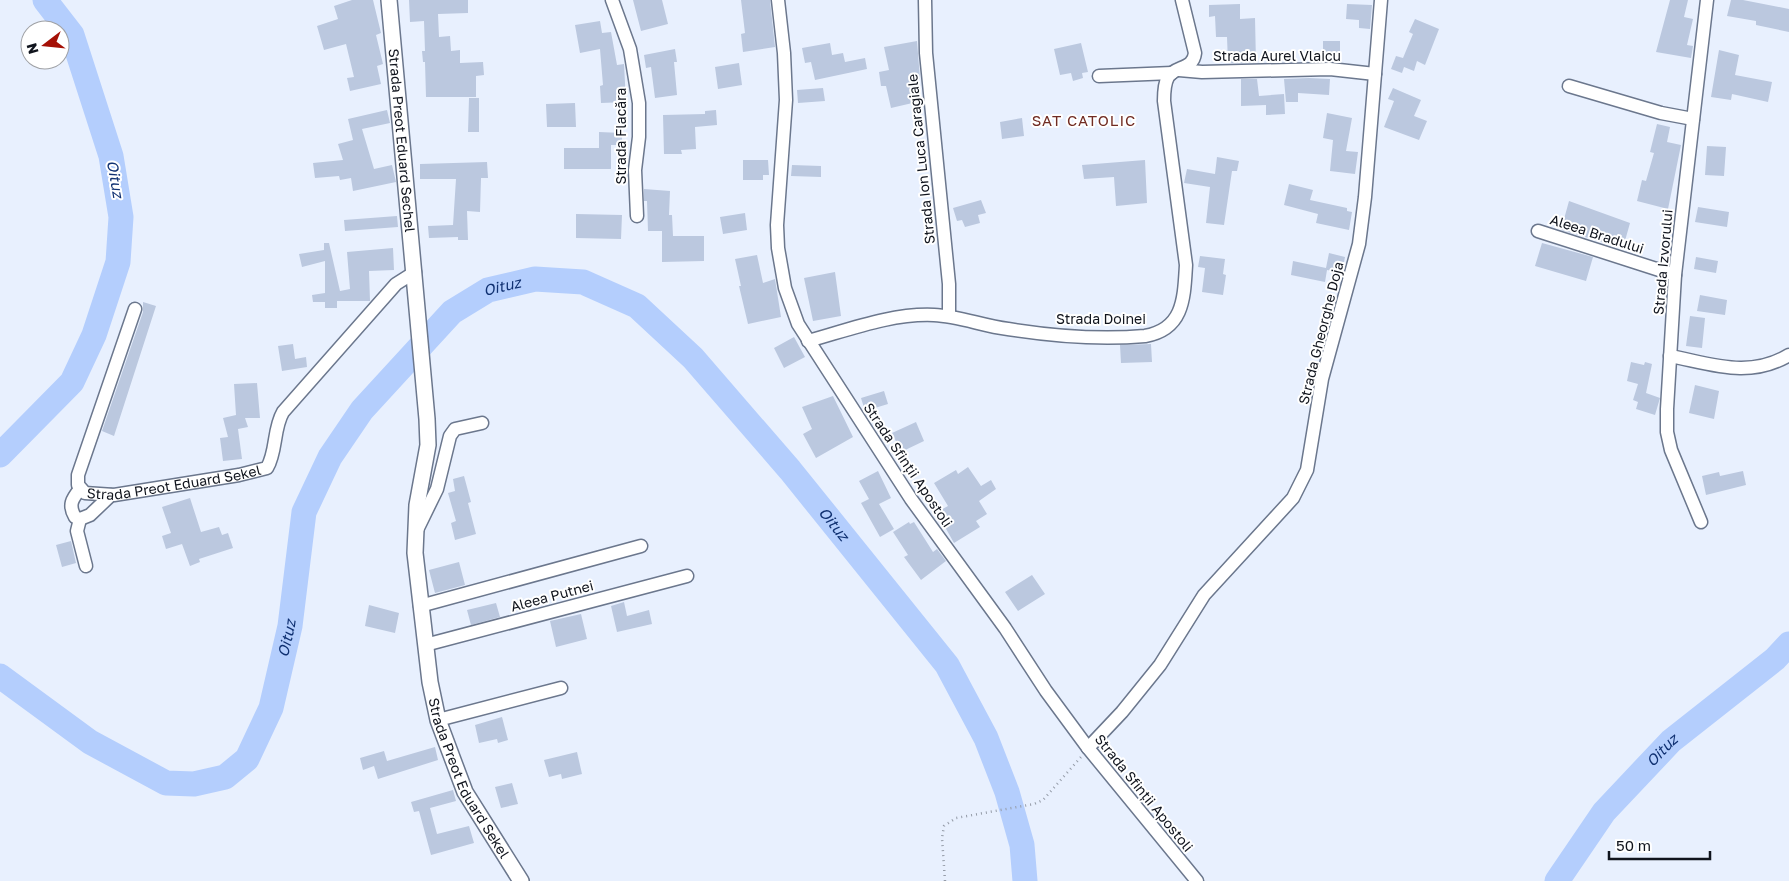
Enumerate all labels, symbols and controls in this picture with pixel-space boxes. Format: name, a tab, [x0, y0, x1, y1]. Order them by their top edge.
north arrow	[20, 20, 70, 70]
text: N	[22, 41, 42, 56]
street label: Strada Aurel Vlaicu	[1213, 47, 1341, 64]
street label: Strada Preot Eduard Sechel	[385, 48, 419, 233]
street label: Strada Ion Luca Caragiale	[903, 73, 938, 245]
street label: Strada Flacăra	[612, 87, 629, 185]
district label: SAT CATOLIC	[1032, 111, 1136, 129]
water label: Oituz	[104, 159, 128, 200]
street label: Strada Izvorului	[1649, 209, 1676, 315]
street label: Aleea Bradului	[1548, 210, 1646, 257]
street label: Strada Gheorghe Doja	[1295, 260, 1346, 406]
water label: Oituz	[481, 272, 524, 299]
street label: Strada Doinei	[1056, 310, 1146, 327]
street label: Strada Sfinții Apostoli	[860, 399, 956, 530]
street label: Strada Preot Eduard Sekel	[86, 461, 262, 503]
water label: Oituz	[815, 503, 854, 545]
street label: Aleea Putnei	[509, 576, 595, 615]
water label: Oituz	[273, 617, 299, 659]
street label: Strada Preot Eduard Sekel	[426, 696, 513, 861]
water label: Oituz	[1642, 729, 1682, 770]
street label: Strada Sfinții Apostoli	[1092, 730, 1197, 855]
scale bar	[1609, 828, 1710, 860]
text: 50 m	[1616, 836, 1651, 854]

